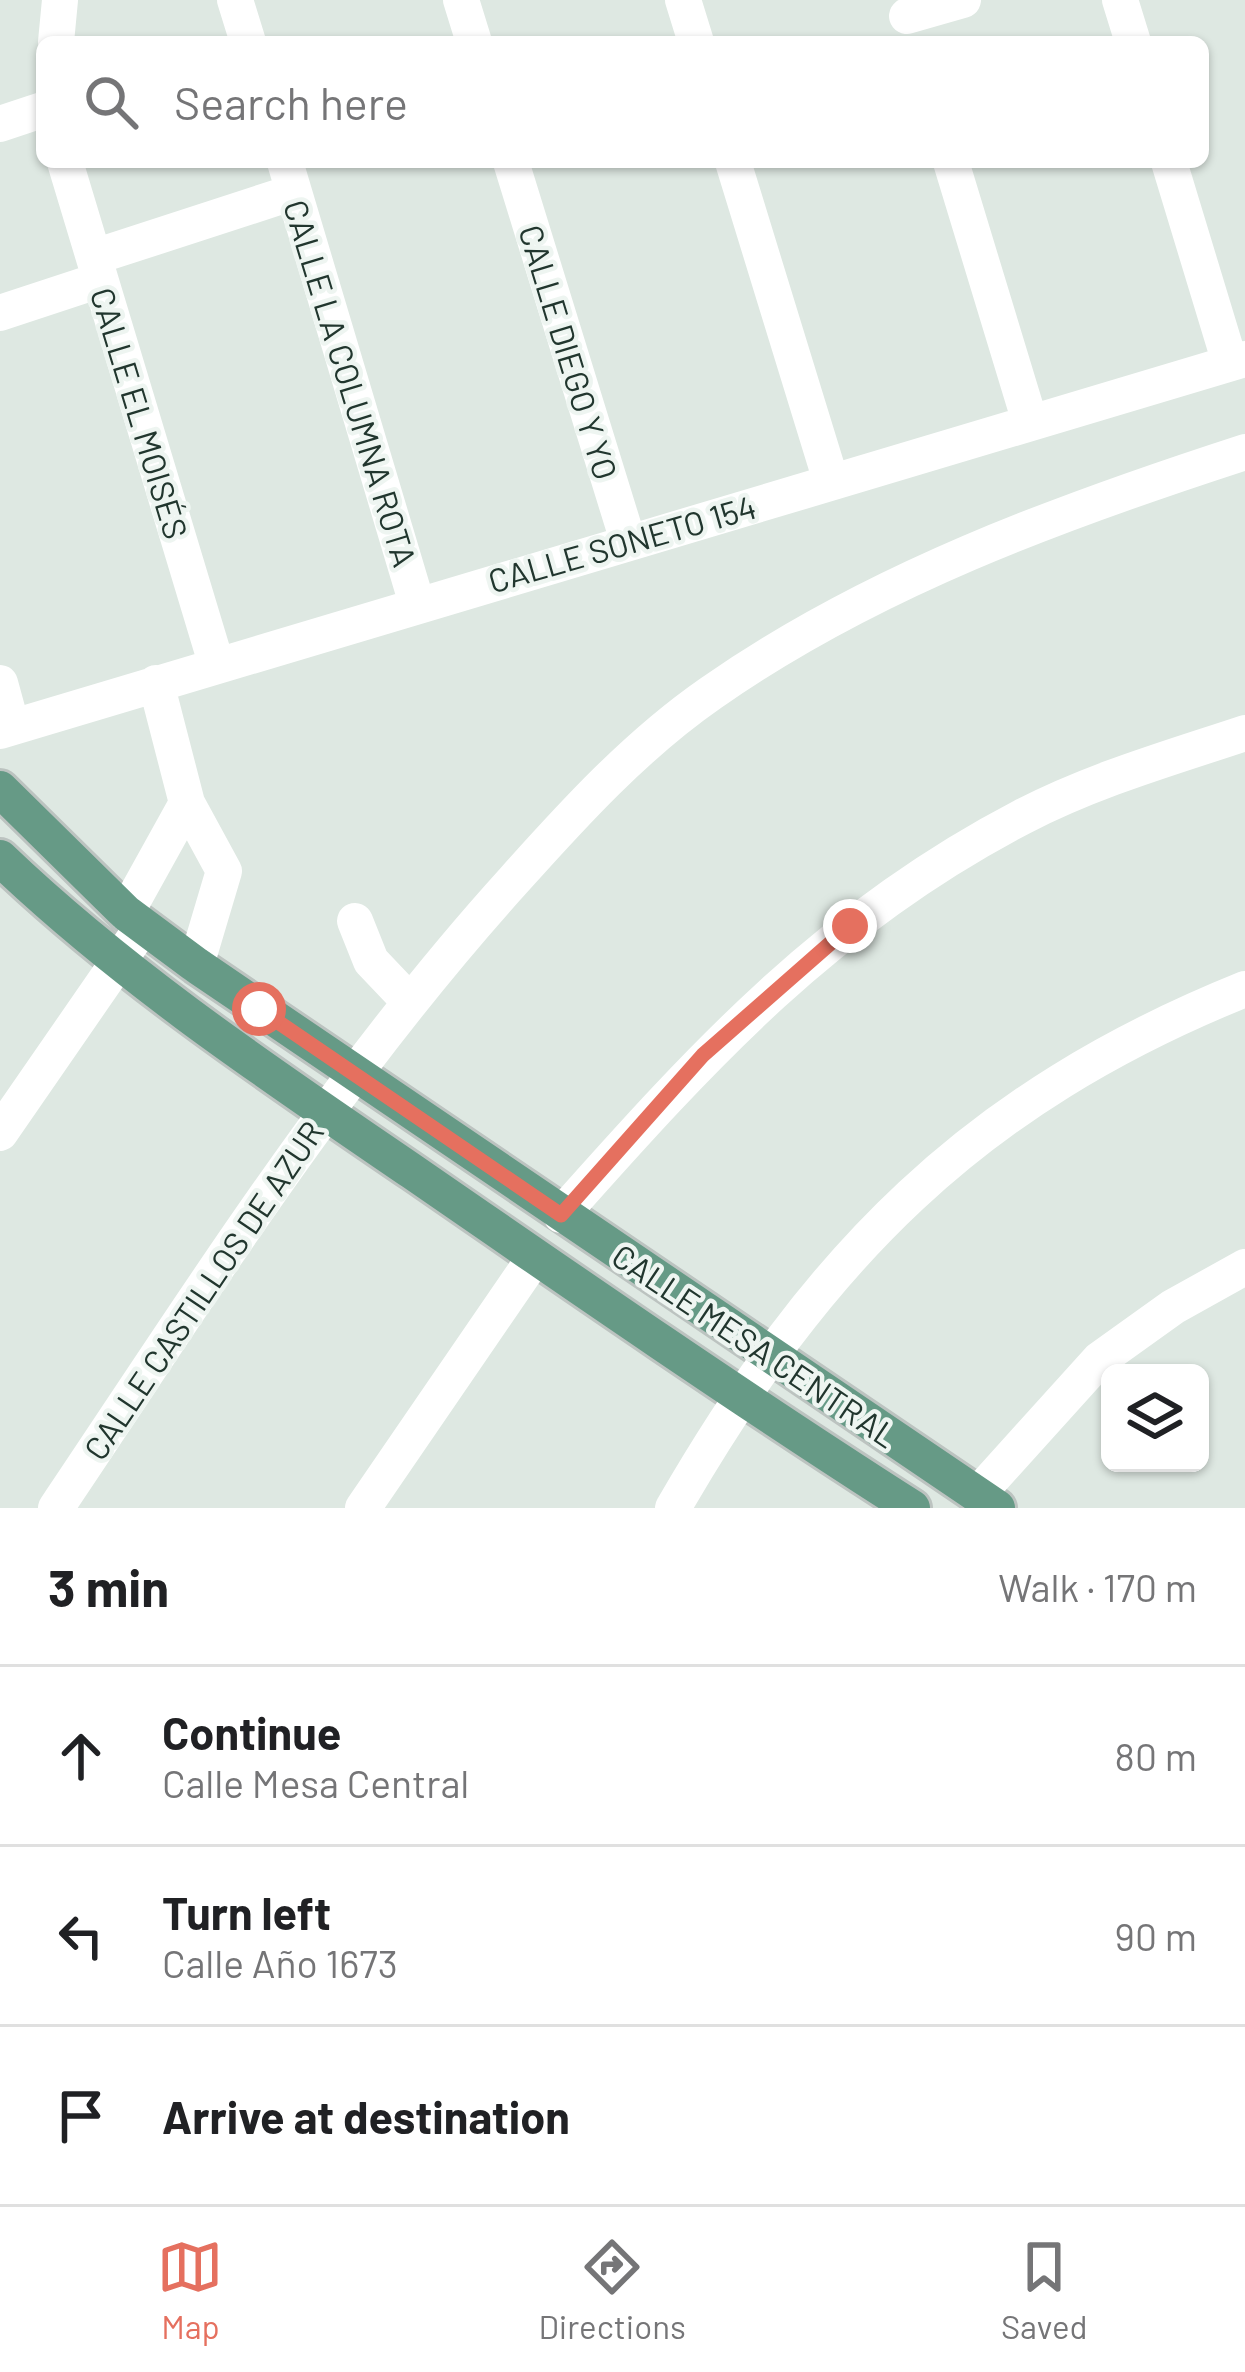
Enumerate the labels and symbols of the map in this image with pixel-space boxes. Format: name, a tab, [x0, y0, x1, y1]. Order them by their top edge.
street label: CALLE LA COLUMNA ROTA	[276, 195, 426, 571]
street label: CALLE DIEGO Y YO	[511, 220, 627, 484]
street label: CALLE EL MOISÉS	[83, 283, 197, 543]
street label: CALLE SONETO 154	[483, 486, 761, 600]
route end	[823, 899, 877, 953]
route start	[232, 982, 286, 1036]
street label: CALLE CASTILLOS DE AZUR	[75, 1113, 331, 1467]
street label: CALLE MESA CENTRAL	[605, 1235, 905, 1455]

